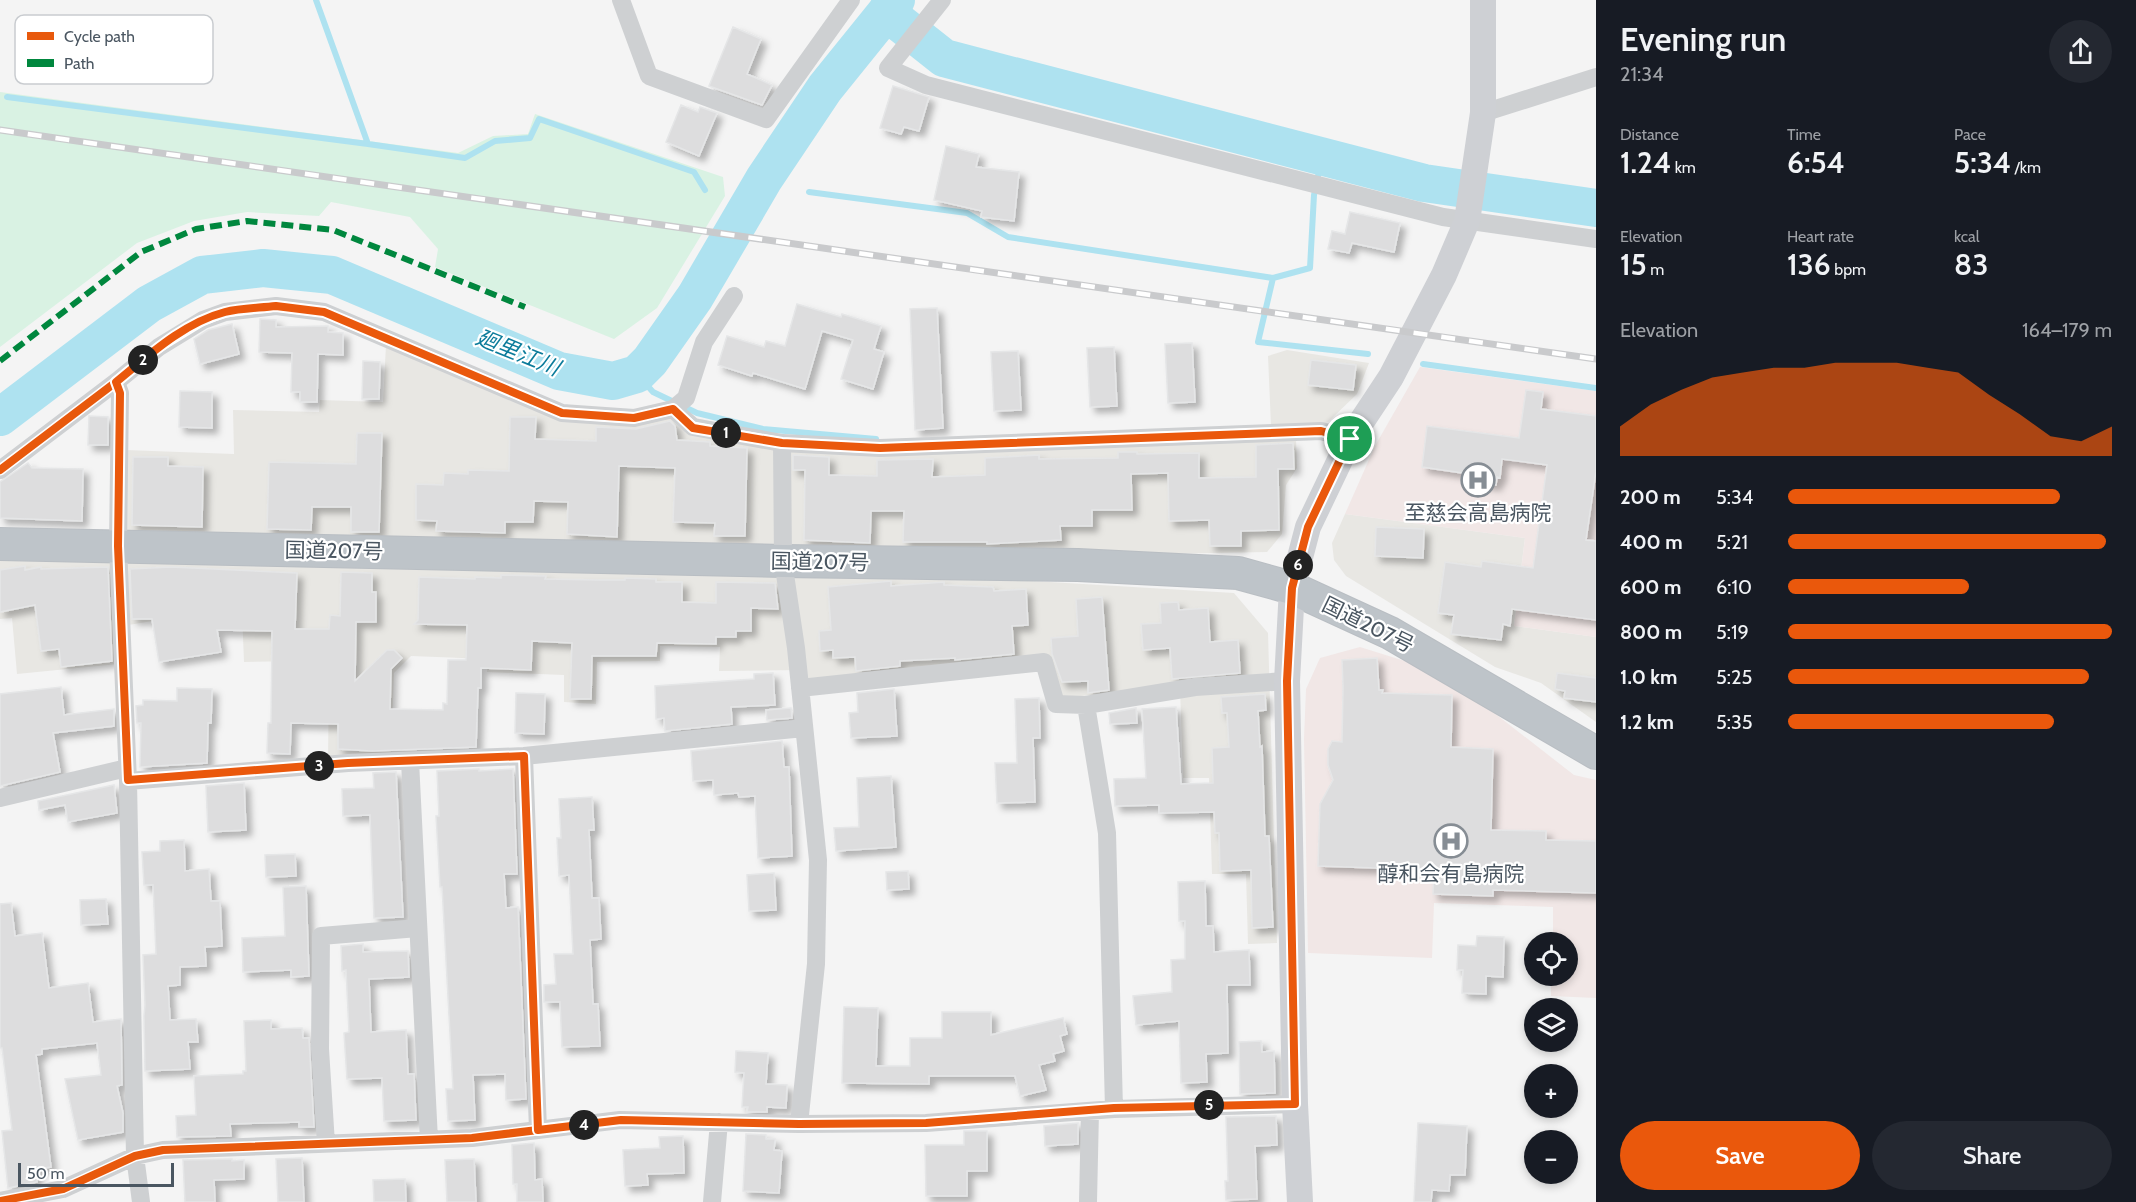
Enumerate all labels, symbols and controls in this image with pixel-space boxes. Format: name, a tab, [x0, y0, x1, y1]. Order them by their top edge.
legend	[15, 15, 213, 84]
text: Evening run	[1620, 19, 1786, 59]
button: share	[2049, 20, 2112, 83]
text: Cycle path	[64, 27, 135, 46]
text: Path	[64, 54, 95, 73]
text: 21:34	[1620, 62, 1664, 86]
text: Distance	[1620, 125, 1679, 144]
text: Time	[1787, 125, 1821, 144]
text: Pace	[1954, 125, 1986, 144]
text: 1.24	[1620, 144, 1671, 181]
text: 6:54	[1787, 144, 1845, 181]
text: 5:34	[1954, 144, 2011, 181]
text: km	[1671, 158, 1696, 177]
text: /km	[2011, 158, 2041, 177]
text: Elevation	[1620, 227, 1683, 246]
text: Heart rate	[1787, 227, 1854, 246]
text: kcal	[1954, 227, 1980, 246]
text: 15	[1620, 246, 1647, 283]
text: 136	[1787, 246, 1831, 283]
text: 83	[1954, 246, 1988, 283]
text: m	[1647, 260, 1664, 279]
text: bpm	[1831, 260, 1866, 279]
text: Elevation	[1620, 318, 1698, 342]
text: 164–179 m	[2022, 318, 2112, 342]
water label: 廻里江川	[472, 323, 566, 382]
pin: 2	[128, 345, 158, 375]
text: 2	[139, 350, 147, 369]
pin	[1324, 413, 1375, 464]
pin: 1	[711, 418, 741, 448]
icon: arrive	[1333, 422, 1366, 455]
text: 1	[723, 423, 729, 442]
hospital icon: 至慈会高島病院	[1460, 462, 1496, 498]
text: 200 m	[1620, 485, 1681, 509]
text: 5:34	[1716, 485, 1753, 509]
place label: 至慈会高島病院	[1405, 500, 1552, 525]
text: 400 m	[1620, 530, 1683, 554]
text: 5:21	[1716, 530, 1748, 554]
street label: 国道207号	[284, 537, 384, 564]
street label: 国道207号	[770, 548, 870, 575]
pin: 6	[1283, 550, 1313, 580]
text: 6	[1294, 555, 1303, 574]
text: 600 m	[1620, 575, 1681, 599]
text: 6:10	[1716, 575, 1752, 599]
street label: 国道207号	[1318, 592, 1418, 657]
text: 800 m	[1620, 620, 1682, 644]
text: 5:19	[1716, 620, 1749, 644]
text: 1.0 km	[1620, 665, 1677, 689]
text: 5:25	[1716, 665, 1752, 689]
text: 1.2 km	[1620, 710, 1674, 734]
text: 5:35	[1716, 710, 1753, 734]
pin: 3	[304, 751, 334, 781]
text: 3	[315, 756, 323, 775]
hospital icon: 醇和会有島病院	[1433, 823, 1469, 859]
place label: 醇和会有島病院	[1378, 861, 1525, 886]
map controls	[1524, 932, 1578, 1184]
button: locate	[1524, 932, 1578, 986]
button: layers	[1524, 998, 1578, 1052]
button: +	[1524, 1064, 1578, 1118]
pin: 5	[1194, 1090, 1224, 1120]
text: 5	[1205, 1095, 1213, 1114]
pin: 4	[569, 1110, 599, 1140]
text: 4	[579, 1115, 589, 1134]
button: Save	[1620, 1121, 1860, 1190]
button: Share	[1872, 1121, 2112, 1190]
button: −	[1524, 1130, 1578, 1184]
scale bar	[18, 1160, 174, 1188]
text: 50 m	[27, 1164, 64, 1183]

